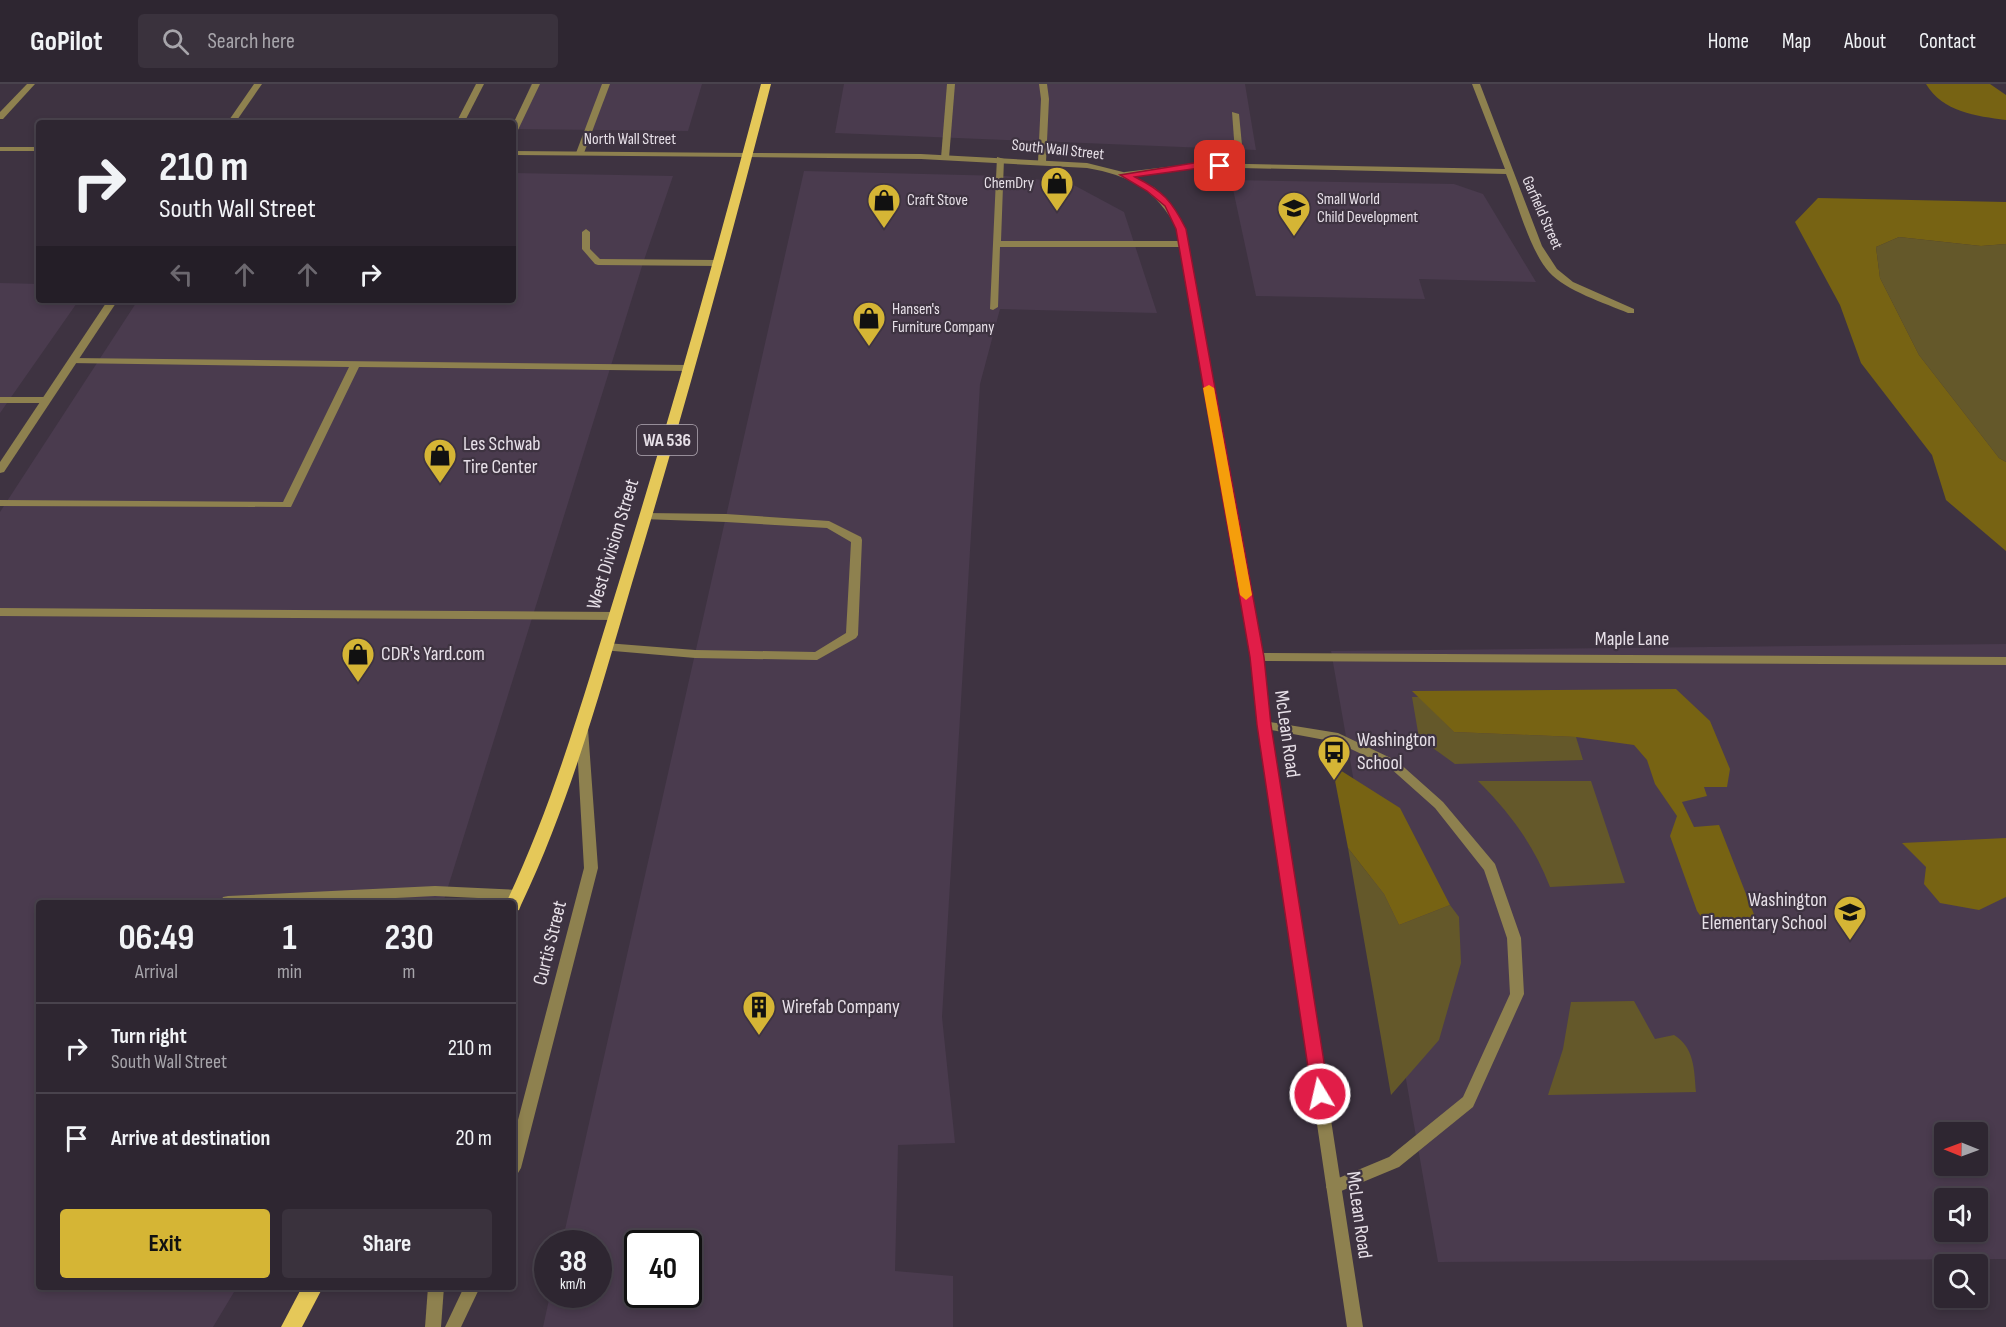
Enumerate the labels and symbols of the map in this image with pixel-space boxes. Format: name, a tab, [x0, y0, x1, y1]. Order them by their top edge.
street label: North Wall Street	[584, 130, 676, 149]
street label: South Wall Street	[1011, 136, 1105, 164]
pin	[1194, 140, 1245, 191]
shop icon: ChemDry	[1039, 165, 1075, 212]
street label: Garfield Street	[1517, 173, 1567, 253]
place label: ChemDry	[984, 174, 1034, 193]
shop icon: Craft Stove	[866, 182, 902, 229]
school or university icon: Small World Child Development	[1276, 190, 1312, 237]
place label: Small World Child Development	[1317, 190, 1418, 227]
place label: Craft Stove	[907, 191, 968, 210]
shop icon: Hansen's Furniture Company	[851, 300, 887, 347]
place label: Hansen's Furniture Company	[892, 300, 994, 337]
road number: WA 536	[637, 425, 697, 455]
place label: Les Schwab Tire Center	[463, 432, 541, 479]
shop icon: Les Schwab Tire Center	[422, 437, 458, 484]
street label: West Division Street	[582, 476, 644, 612]
street label: Maple Lane	[1595, 627, 1669, 651]
shop icon: CDR's Yard.com	[340, 636, 376, 683]
place label: CDR's Yard.com	[381, 642, 485, 666]
street label: McLean Road	[1269, 689, 1305, 779]
place label: Washington School	[1357, 728, 1436, 775]
bus stop icon: Washington School	[1316, 734, 1352, 781]
place label: Washington Elementary School	[1701, 888, 1827, 935]
school or university icon: Washington Elementary School	[1832, 894, 1868, 941]
street label: Curtis Street	[528, 898, 572, 988]
building icon: Wirefab Company	[741, 989, 777, 1036]
place label: Wirefab Company	[782, 995, 900, 1019]
position arrow	[1288, 1062, 1352, 1126]
north arrow	[1934, 1122, 1988, 1176]
street label: McLean Road	[1341, 1170, 1377, 1260]
speed limit sign: 40	[624, 1230, 702, 1308]

